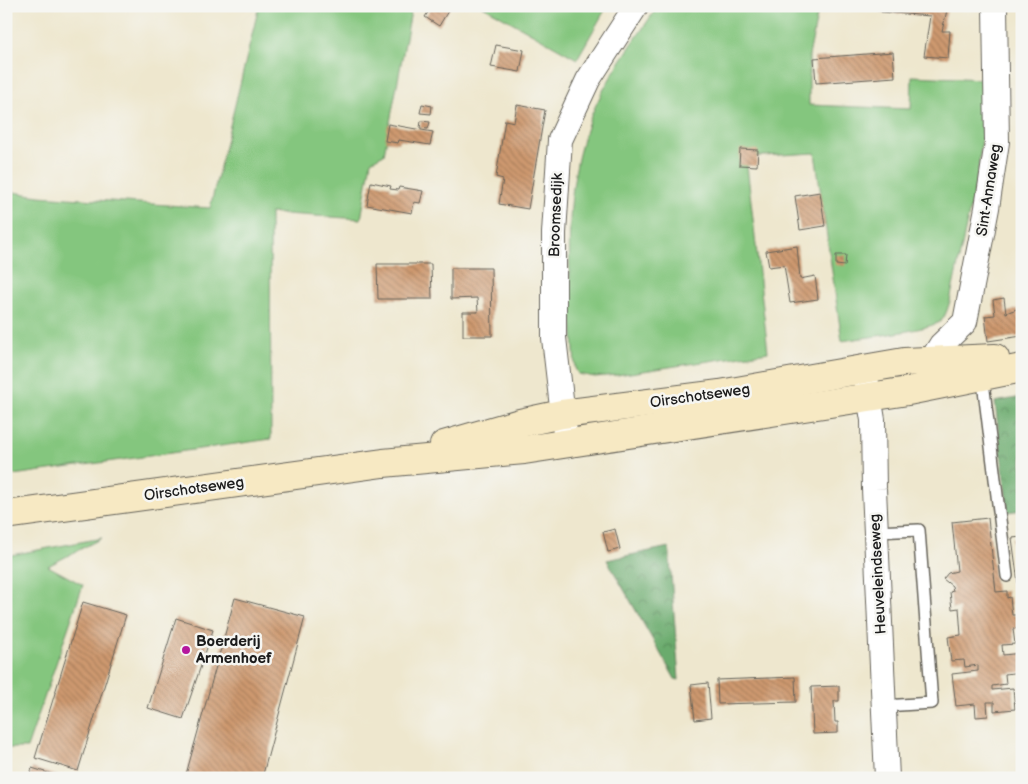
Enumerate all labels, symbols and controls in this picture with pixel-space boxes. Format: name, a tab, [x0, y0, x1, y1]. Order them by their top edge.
street label: Sint-Annaweg	[972, 143, 1006, 237]
street label: Broomsedijk	[545, 172, 567, 257]
street label: Oirschotseweg	[649, 380, 751, 412]
street label: Oirschotseweg	[143, 473, 245, 505]
street label: Heuveleindseweg	[865, 513, 891, 635]
place label: Boerderij Armenhoef	[195, 632, 272, 668]
marker: Boerderij Armenhoef	[180, 644, 192, 656]

